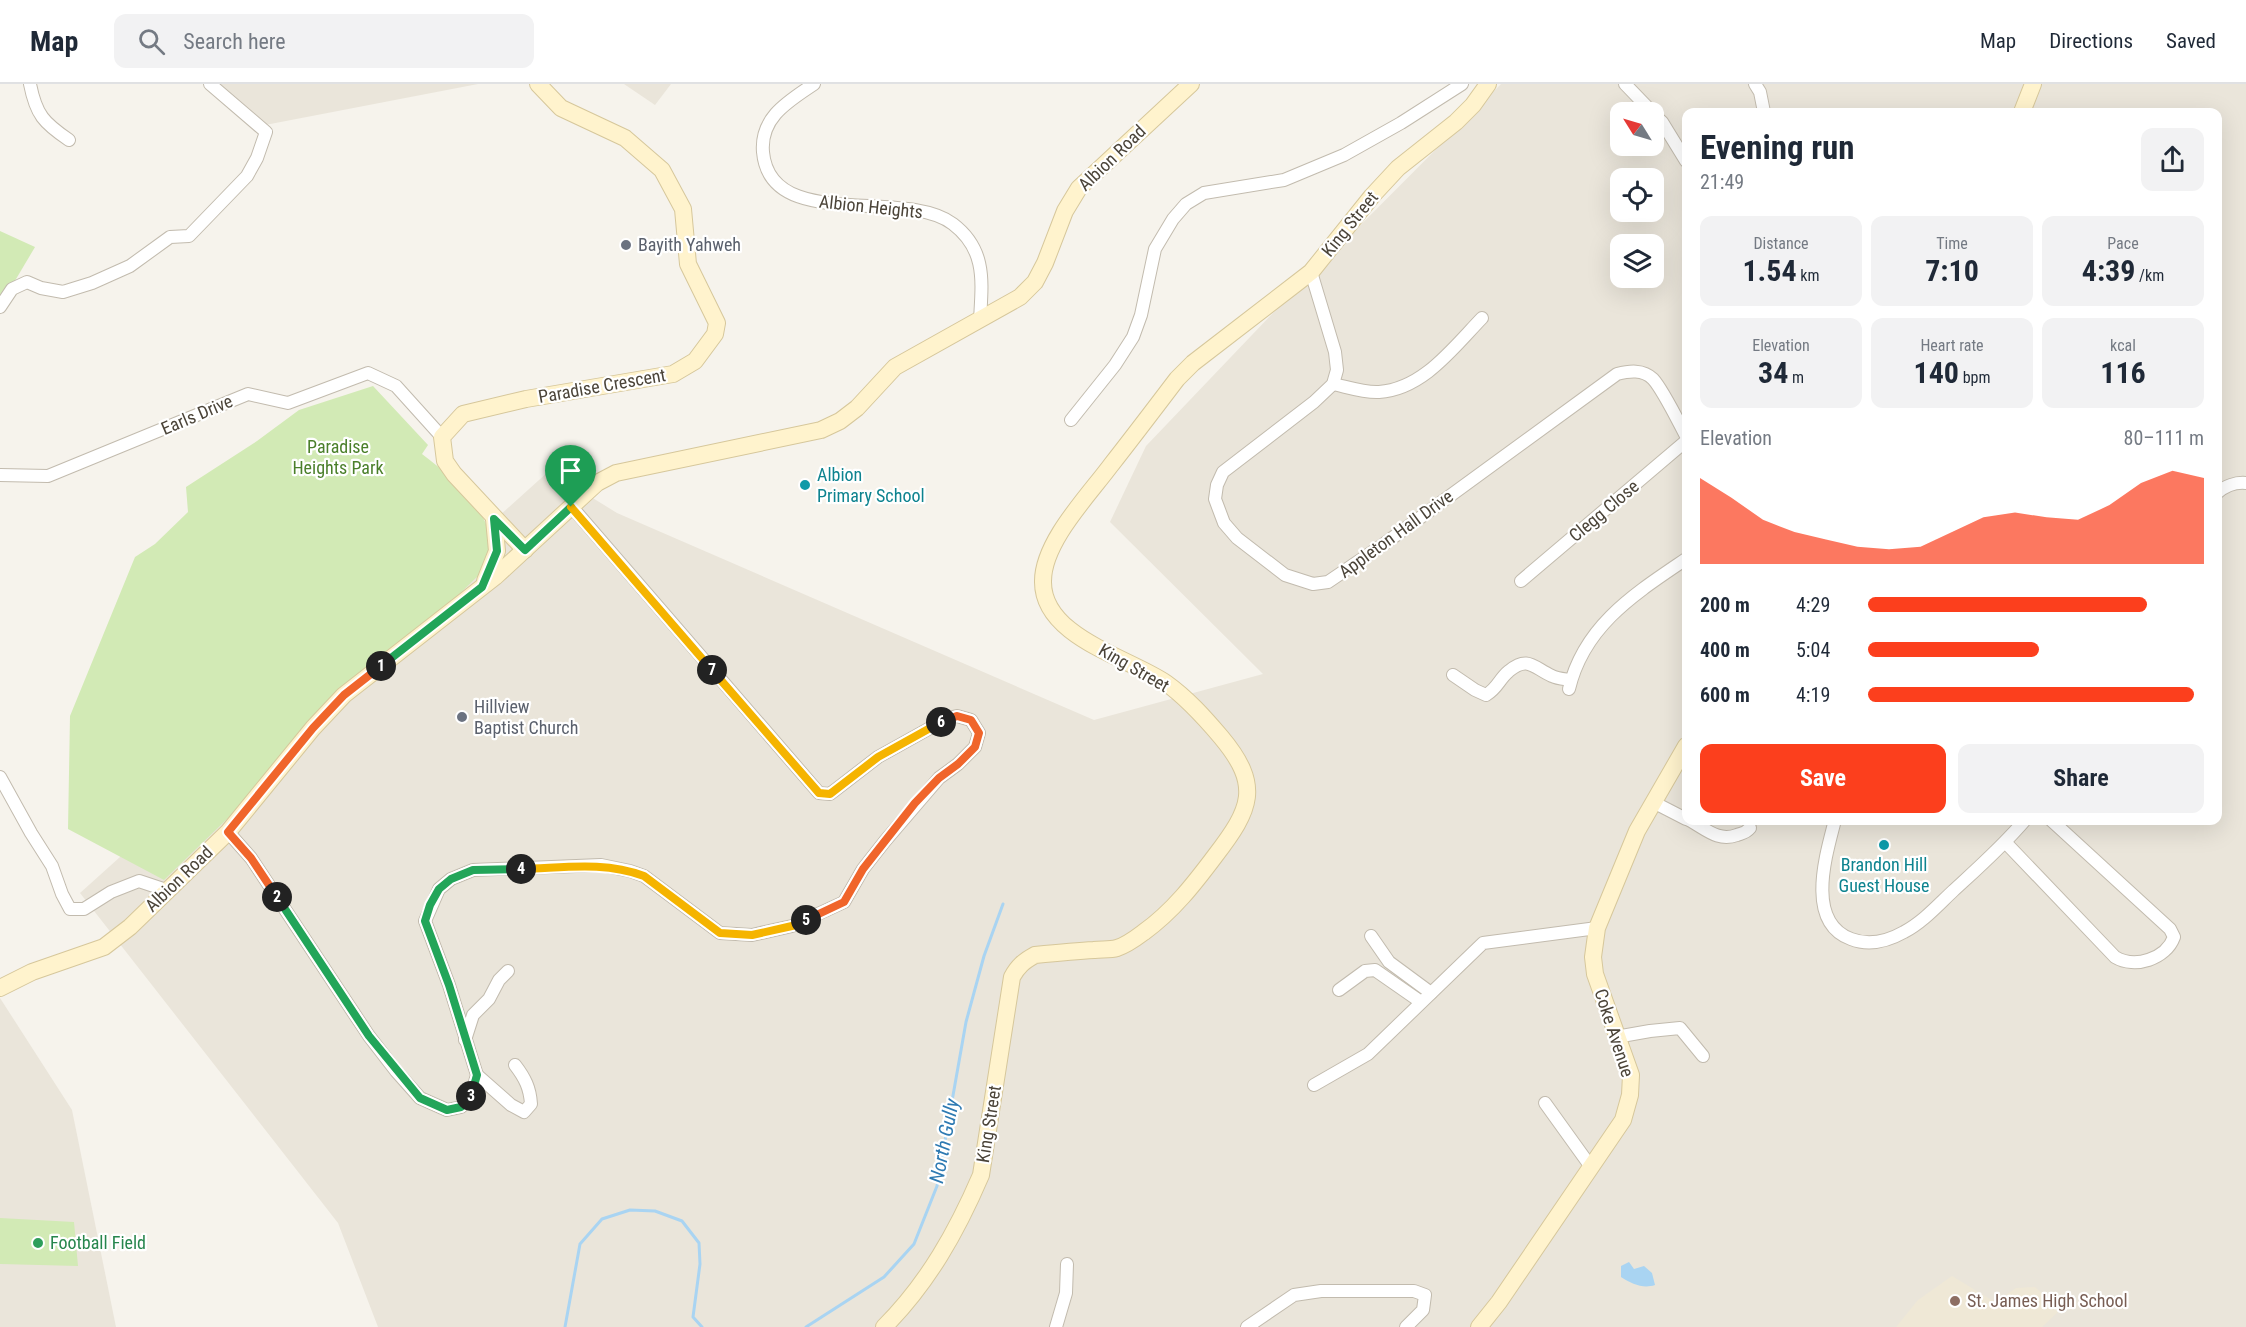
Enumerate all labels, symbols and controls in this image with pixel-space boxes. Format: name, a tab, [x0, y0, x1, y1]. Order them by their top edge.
search box	[114, 14, 534, 68]
text: Map	[30, 25, 78, 58]
icon: search	[135, 25, 168, 58]
text: Search here	[183, 29, 286, 54]
text: Map	[1980, 29, 2016, 53]
text: Directions	[2049, 29, 2133, 53]
text: Saved	[2166, 29, 2216, 53]
north arrow	[1610, 102, 1664, 156]
map controls	[1610, 102, 1664, 288]
street label: Albion Road	[1074, 120, 1150, 195]
text: Evening run	[1700, 128, 1855, 167]
button: share	[2141, 128, 2204, 191]
button: locate	[1610, 168, 1664, 222]
text: 21:49	[1700, 170, 1744, 194]
street label: King Street	[1317, 187, 1382, 261]
street label: Albion Heights	[818, 191, 924, 222]
place label: Bayith Yahweh	[638, 234, 741, 255]
button: layers	[1610, 234, 1664, 288]
text: Distance	[1753, 234, 1809, 253]
text: Time	[1936, 234, 1968, 253]
text: Pace	[2107, 234, 2139, 253]
marker: Bayith Yahweh	[619, 238, 633, 252]
text: 1.54	[1742, 253, 1797, 288]
text: 7:10	[1925, 253, 1979, 288]
text: 4:39	[2082, 253, 2135, 288]
text: km	[1797, 266, 1820, 285]
text: /km	[2135, 266, 2164, 285]
text: Elevation	[1752, 336, 1810, 355]
text: Heart rate	[1920, 336, 1984, 355]
text: kcal	[2110, 336, 2136, 355]
text: 34	[1758, 355, 1788, 390]
text: 140	[1914, 355, 1959, 390]
text: 116	[2100, 355, 2146, 390]
street label: Paradise Crescent	[537, 364, 667, 407]
text: m	[1788, 368, 1804, 387]
text: bpm	[1959, 368, 1990, 387]
street label: Earls Drive	[158, 390, 236, 439]
text: Elevation	[1700, 426, 1772, 450]
text: 80–111 m	[2124, 426, 2204, 450]
park label: Paradise Heights Park	[292, 436, 384, 478]
pin	[545, 445, 596, 507]
icon: arrive	[554, 454, 587, 487]
place label: Albion Primary School	[817, 464, 925, 506]
street label: Clegg Close	[1564, 475, 1643, 546]
marker: Albion Primary School	[798, 478, 812, 492]
street label: Appleton Hall Drive	[1335, 485, 1457, 582]
text: 200 m	[1700, 593, 1750, 617]
text: 4:29	[1796, 593, 1830, 617]
text: 400 m	[1700, 638, 1750, 662]
text: 5:04	[1796, 638, 1830, 662]
street label: King Street	[1095, 639, 1173, 696]
pin: 1	[366, 651, 396, 681]
pin: 7	[697, 655, 727, 685]
text: 1	[377, 656, 385, 675]
text: 7	[708, 660, 716, 679]
text: 600 m	[1700, 683, 1750, 707]
text: 4:19	[1796, 683, 1830, 707]
place label: Hillview Baptist Church	[474, 696, 578, 738]
pin: 6	[926, 707, 956, 737]
marker: Hillview Baptist Church	[455, 710, 469, 724]
text: 6	[937, 712, 945, 731]
button: Save	[1700, 744, 1946, 813]
button: Share	[1958, 744, 2204, 813]
marker: Brandon Hill Guest House	[1877, 838, 1891, 852]
street label: Albion Road	[141, 841, 217, 916]
pin: 4	[506, 854, 536, 884]
place label: Brandon Hill Guest House	[1839, 854, 1929, 896]
text: 4	[517, 859, 525, 878]
pin: 2	[262, 882, 292, 912]
text: 2	[273, 887, 281, 906]
pin: 5	[791, 905, 821, 935]
text: 5	[802, 910, 810, 929]
street label: Coke Avenue	[1590, 986, 1639, 1080]
pin: 3	[456, 1081, 486, 1111]
street label: King Street	[972, 1084, 1005, 1164]
text: 3	[467, 1086, 475, 1105]
water label: North Gully	[924, 1096, 964, 1185]
place label: Football Field	[50, 1232, 146, 1253]
marker: Football Field	[31, 1236, 45, 1250]
place label: St. James High School	[1967, 1290, 2128, 1311]
marker: St. James High School	[1948, 1294, 1962, 1308]

